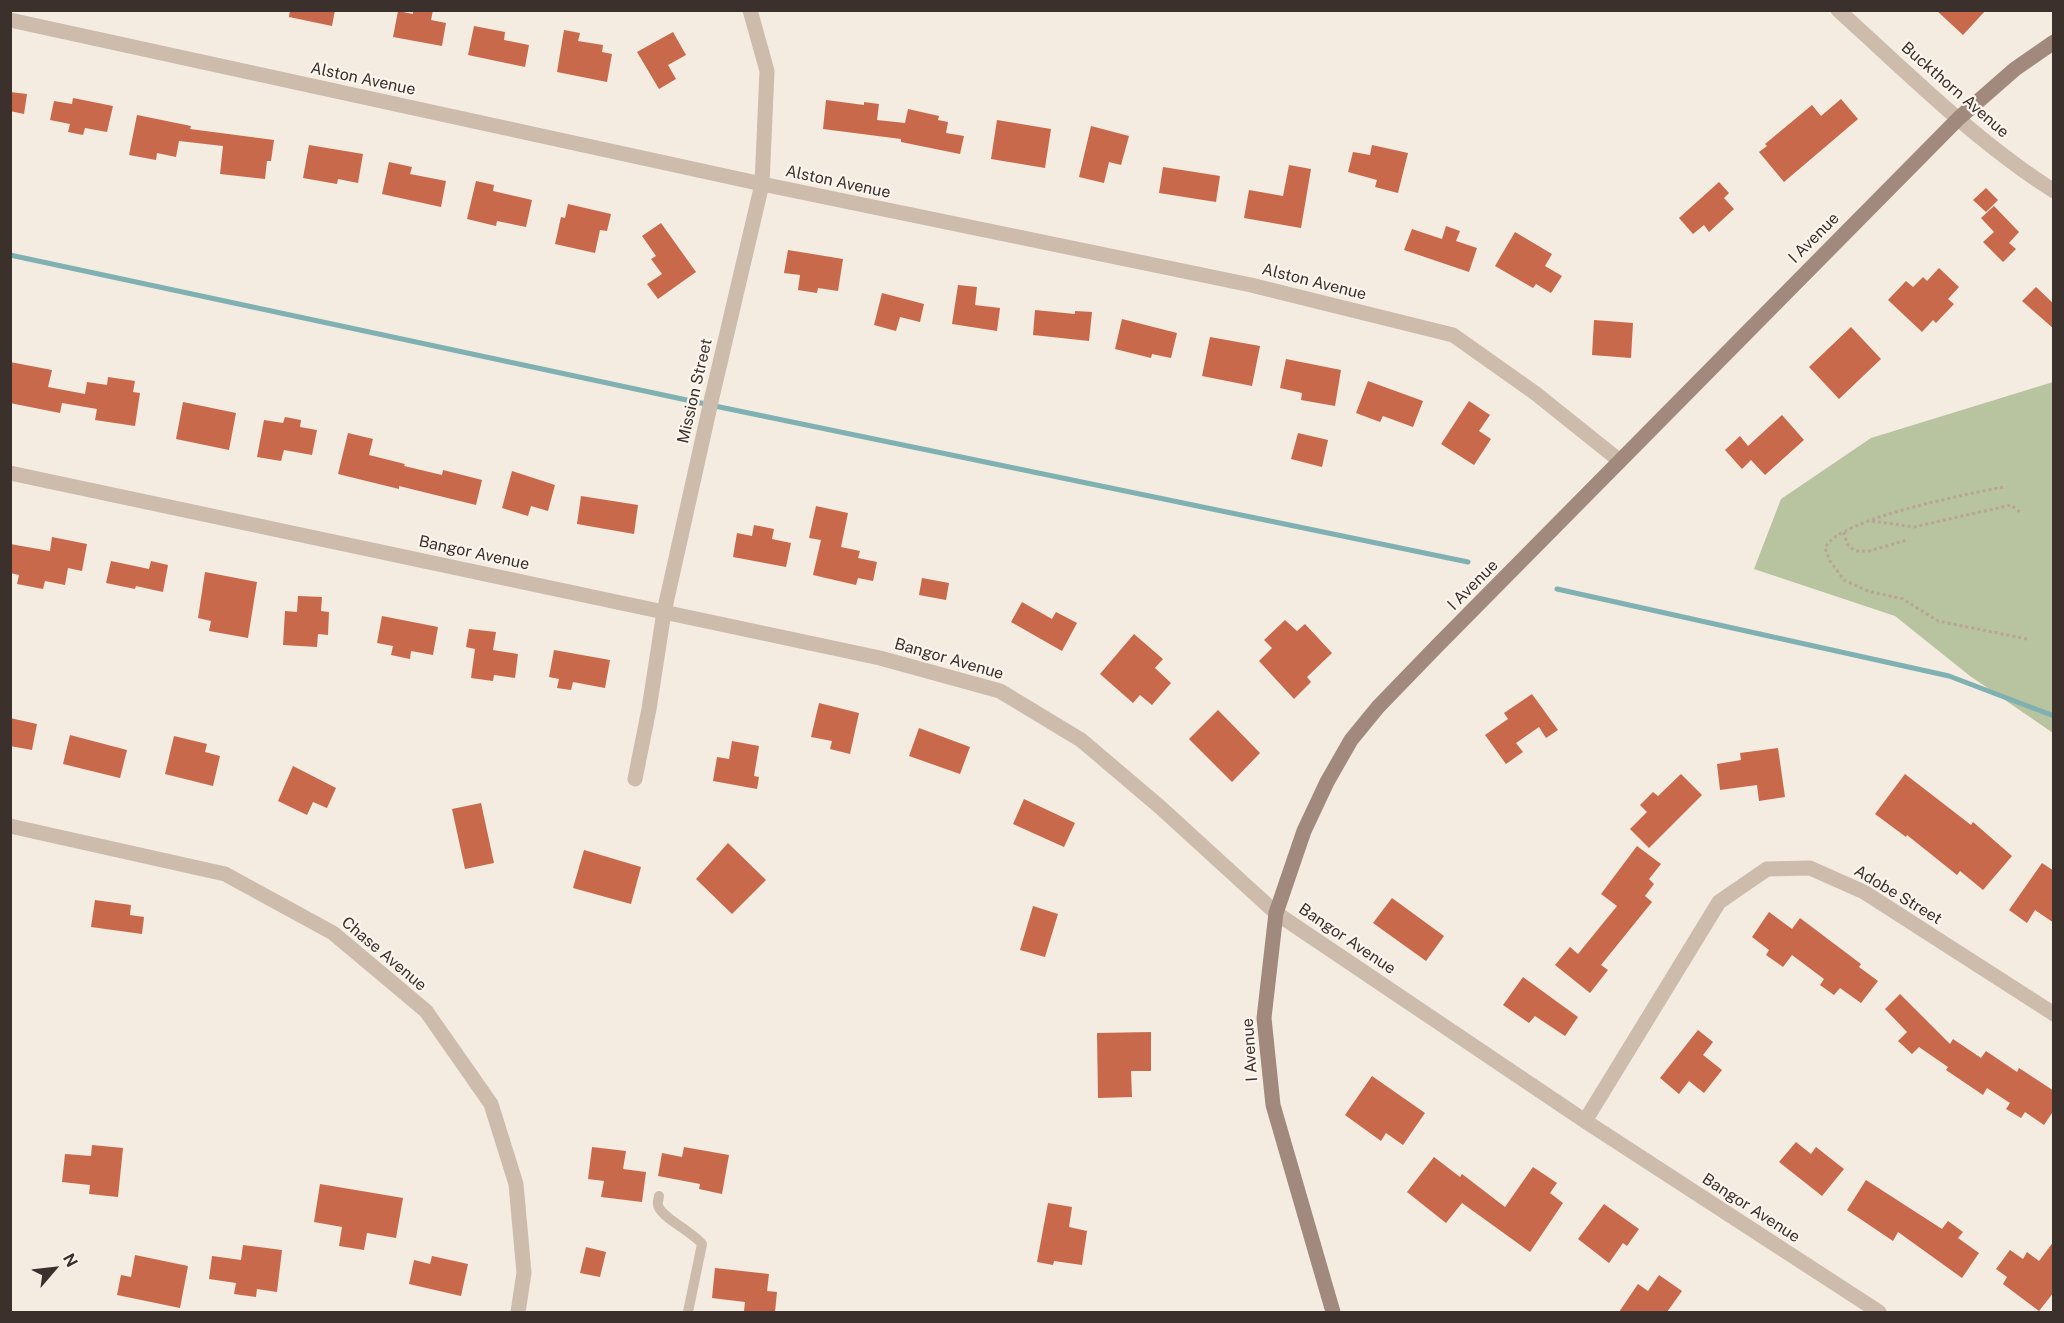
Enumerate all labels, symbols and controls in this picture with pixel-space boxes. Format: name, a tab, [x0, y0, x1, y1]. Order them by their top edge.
street label: Buckthorn Avenue	[1897, 38, 2013, 142]
street label: Alston Avenue	[309, 58, 417, 100]
street label: Alston Avenue	[784, 161, 892, 203]
street label: I Avenue	[1785, 209, 1843, 267]
street label: Alston Avenue	[1260, 260, 1368, 304]
street label: Mission Street	[674, 337, 716, 445]
street label: Bangor Avenue	[417, 532, 531, 574]
street label: I Avenue	[1444, 556, 1502, 614]
street label: Bangor Avenue	[892, 634, 1006, 684]
street label: Adobe Street	[1851, 861, 1945, 929]
street label: Bangor Avenue	[1295, 900, 1399, 978]
street label: Chase Avenue	[338, 913, 430, 995]
street label: I Avenue	[1238, 1018, 1262, 1082]
street label: Bangor Avenue	[1699, 1169, 1803, 1247]
north arrow	[24, 1239, 84, 1299]
text: N	[59, 1250, 82, 1270]

